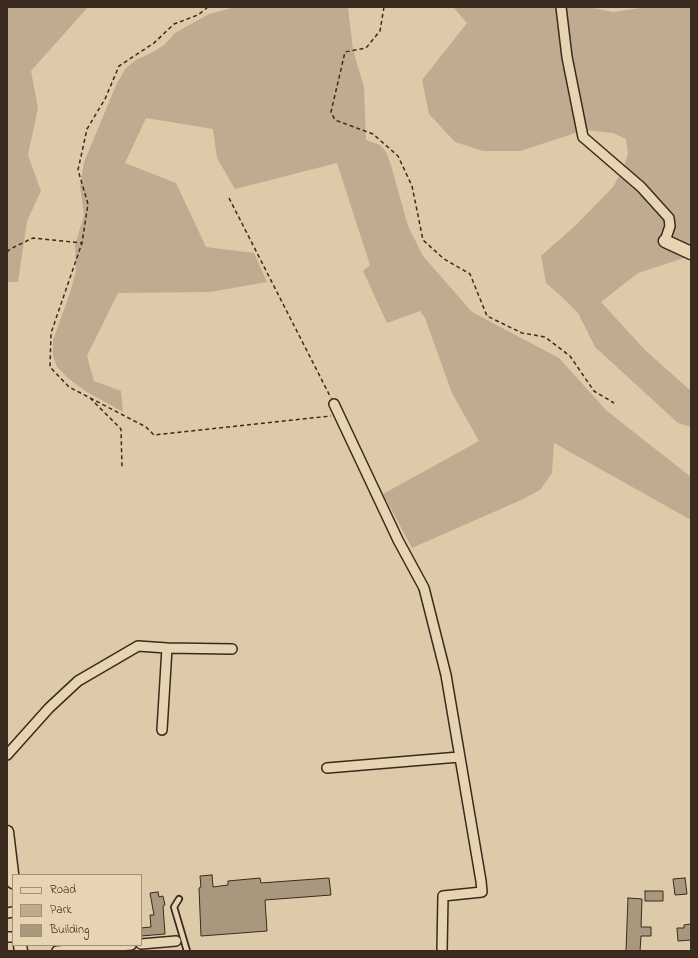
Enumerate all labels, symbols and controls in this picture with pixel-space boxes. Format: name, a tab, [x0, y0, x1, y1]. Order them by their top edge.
legend	[12, 874, 142, 946]
text: Road	[50, 881, 76, 899]
text: Park	[50, 901, 72, 919]
text: Building	[50, 921, 89, 939]

